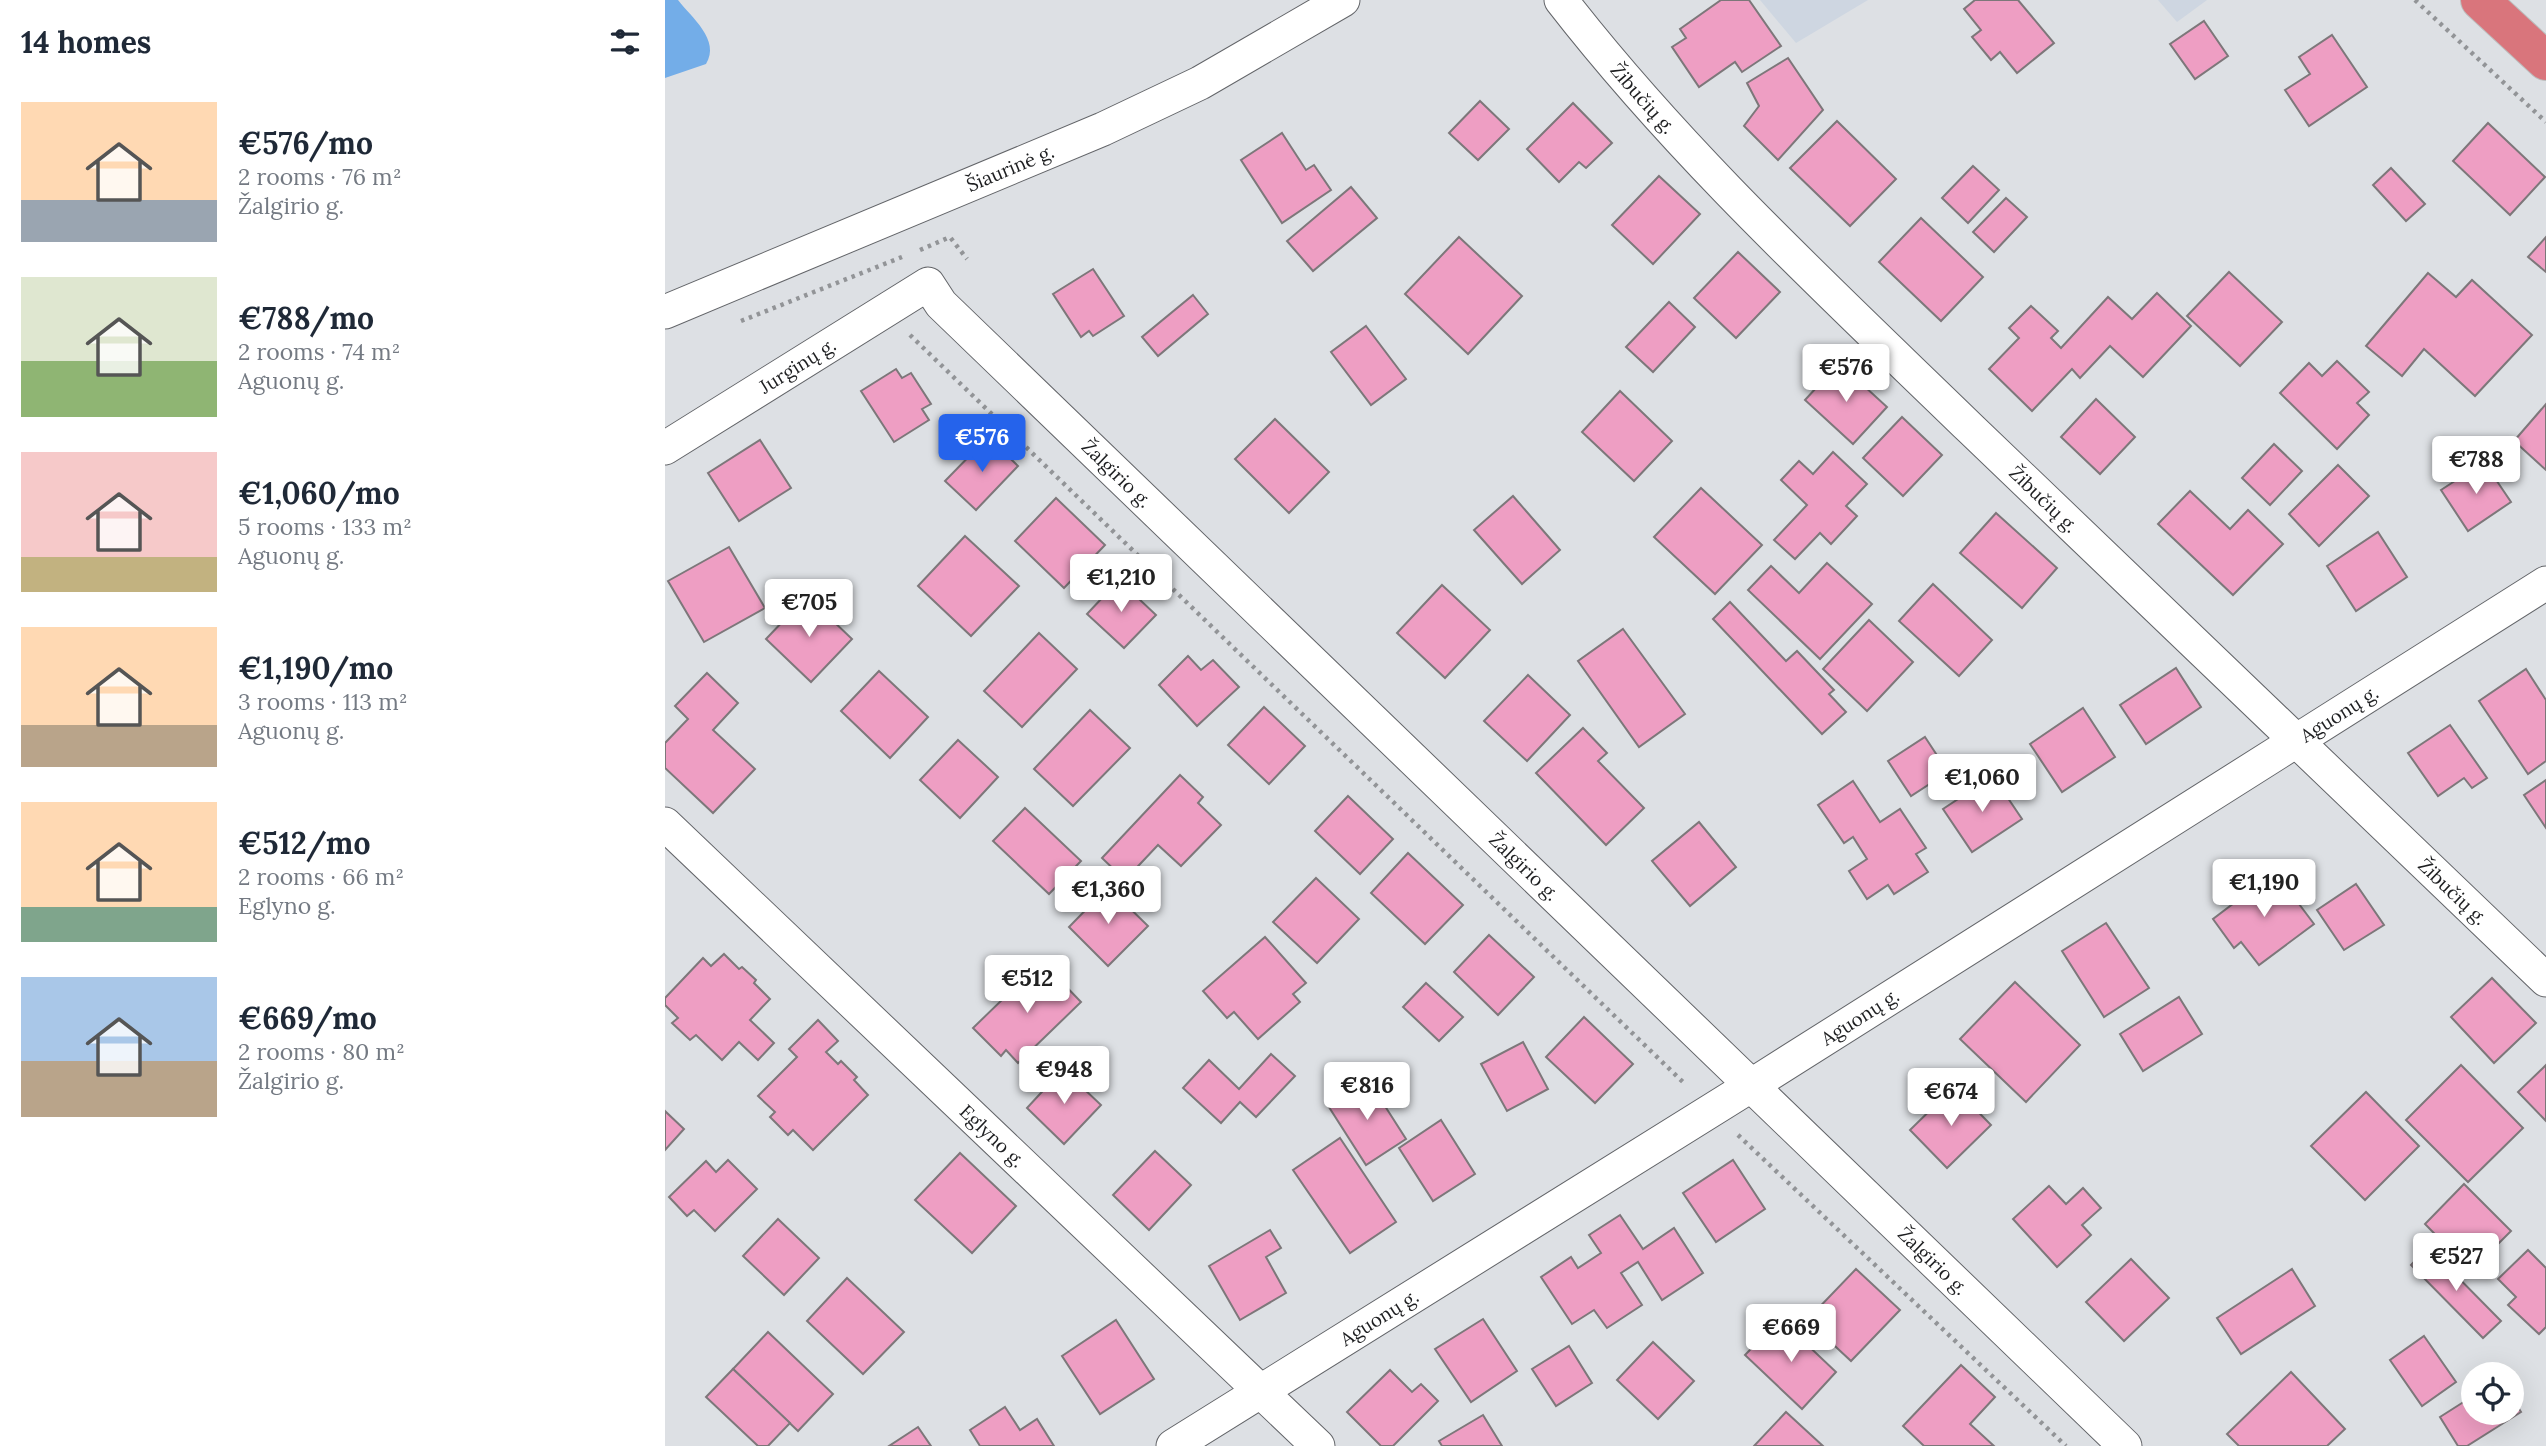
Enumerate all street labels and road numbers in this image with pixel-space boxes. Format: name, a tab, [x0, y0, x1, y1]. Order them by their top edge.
street label: Žibučių g.	[1605, 58, 1680, 139]
street label: Šiaurinė g.	[963, 139, 1057, 197]
street label: Jurginų g.	[754, 333, 840, 399]
street label: Žalgirio g.	[1077, 434, 1157, 513]
street label: Žibučių g.	[2004, 461, 2083, 538]
street label: Aguonų g.	[2295, 680, 2383, 748]
street label: Žalgirio g.	[1484, 827, 1564, 906]
street label: Žibučių g.	[2413, 853, 2492, 930]
street label: Aguonų g.	[1815, 983, 1904, 1051]
street label: Eglyno g.	[955, 1099, 1030, 1172]
street label: Žalgirio g.	[1893, 1222, 1973, 1300]
street label: Aguonų g.	[1335, 1284, 1423, 1351]

